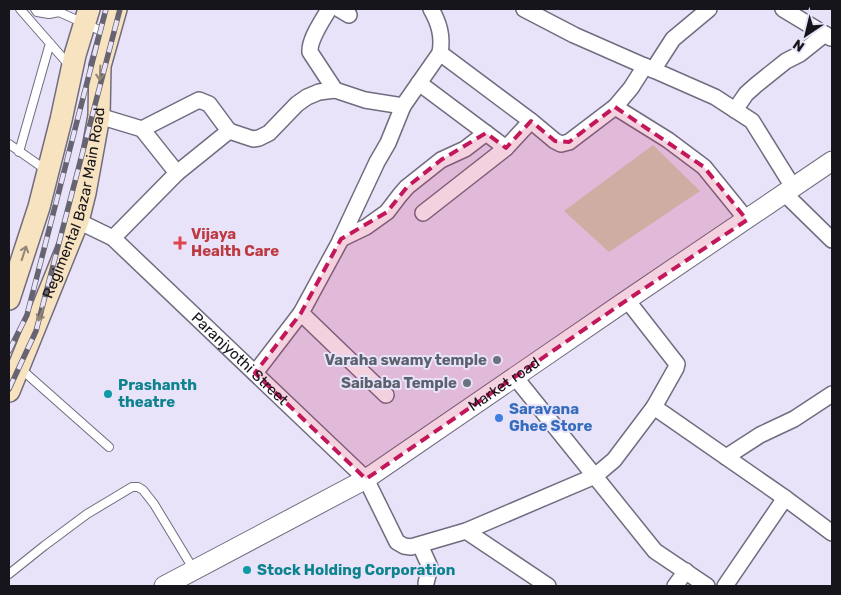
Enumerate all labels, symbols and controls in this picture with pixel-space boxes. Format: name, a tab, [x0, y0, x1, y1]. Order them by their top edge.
north arrow	[781, 10, 831, 60]
text: N	[790, 35, 808, 55]
one-way arrow	[96, 64, 105, 80]
street label: Regimental Bazar Main Road	[39, 107, 108, 301]
place label: Vijaya Health Care	[191, 225, 279, 260]
marker: Vijaya Health Care	[173, 236, 187, 250]
one-way arrow	[20, 246, 29, 261]
one-way arrow	[36, 305, 45, 321]
street label: Paranjyothi Street	[188, 308, 292, 409]
place label: Varaha swamy temple	[325, 351, 487, 369]
street label: Market road	[465, 354, 543, 415]
marker: Varaha swamy temple	[491, 354, 503, 366]
place label: Saibaba Temple	[341, 374, 457, 392]
place label: Prashanth theatre	[118, 376, 197, 411]
marker: Saibaba Temple	[461, 377, 473, 389]
marker: Prashanth theatre	[102, 388, 114, 400]
place label: Saravana Ghee Store	[509, 400, 592, 435]
marker: Saravana Ghee Store	[493, 412, 505, 424]
place label: Stock Holding Corporation	[257, 561, 455, 579]
marker: Stock Holding Corporation	[241, 564, 253, 576]

